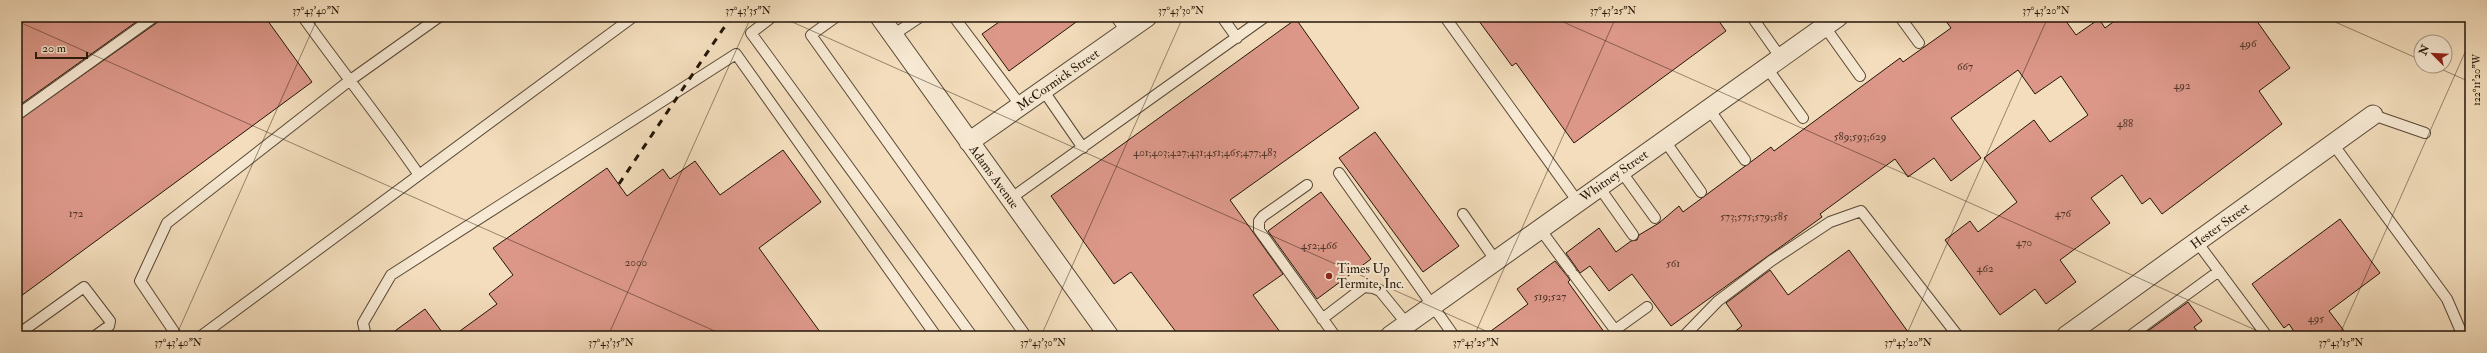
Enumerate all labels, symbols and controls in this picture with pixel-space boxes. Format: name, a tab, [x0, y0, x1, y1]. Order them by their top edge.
text: 37°43'40"N	[292, 5, 340, 17]
text: 37°43'35"N	[725, 5, 771, 17]
text: 37°43'30"N	[1158, 5, 1204, 17]
text: 37°43'25"N	[1590, 5, 1636, 17]
text: 37°43'20"N	[2022, 5, 2070, 17]
scale bar	[36, 34, 87, 60]
north arrow	[2413, 34, 2453, 74]
house number: 496	[2239, 37, 2258, 50]
text: 20 m	[42, 41, 67, 56]
text: N	[2416, 42, 2433, 58]
street label: McCormick Street	[1014, 46, 1102, 114]
text: 122°11'20"W	[2471, 53, 2483, 106]
house number: 667	[1957, 60, 1973, 73]
house number: 492	[2173, 79, 2191, 92]
house number: 488	[2117, 117, 2133, 130]
house number: 589;593;629	[1834, 130, 1886, 143]
street label: Adams Avenue	[965, 141, 1023, 212]
house number: 401;403;427;431;451;465;477;483	[1133, 146, 1277, 159]
street label: Whitney Street	[1576, 147, 1652, 207]
street label: Hester Street	[2187, 199, 2253, 253]
house number: 172	[69, 207, 84, 220]
house number: 476	[2055, 207, 2073, 220]
house number: 573;575;579;585	[1720, 210, 1788, 223]
house number: 470	[2016, 236, 2033, 249]
house number: 452;466	[1301, 239, 1338, 252]
house number: 2000	[625, 256, 648, 269]
house number: 561	[1666, 257, 1680, 270]
place label: Times Up Termite, Inc.	[1337, 261, 1404, 292]
house number: 462	[1976, 262, 1994, 275]
marker: Times Up Termite, Inc.	[1324, 271, 1334, 281]
house number: 519;527	[1534, 290, 1566, 303]
house number: 495	[2308, 312, 2324, 325]
text: 37°43'40"N	[154, 337, 202, 349]
text: 37°43'35"N	[588, 337, 634, 349]
text: 37°43'30"N	[1020, 337, 1066, 349]
text: 37°43'25"N	[1453, 337, 1499, 349]
text: 37°43'20"N	[1884, 337, 1932, 349]
text: 37°43'15"N	[2318, 337, 2364, 349]

